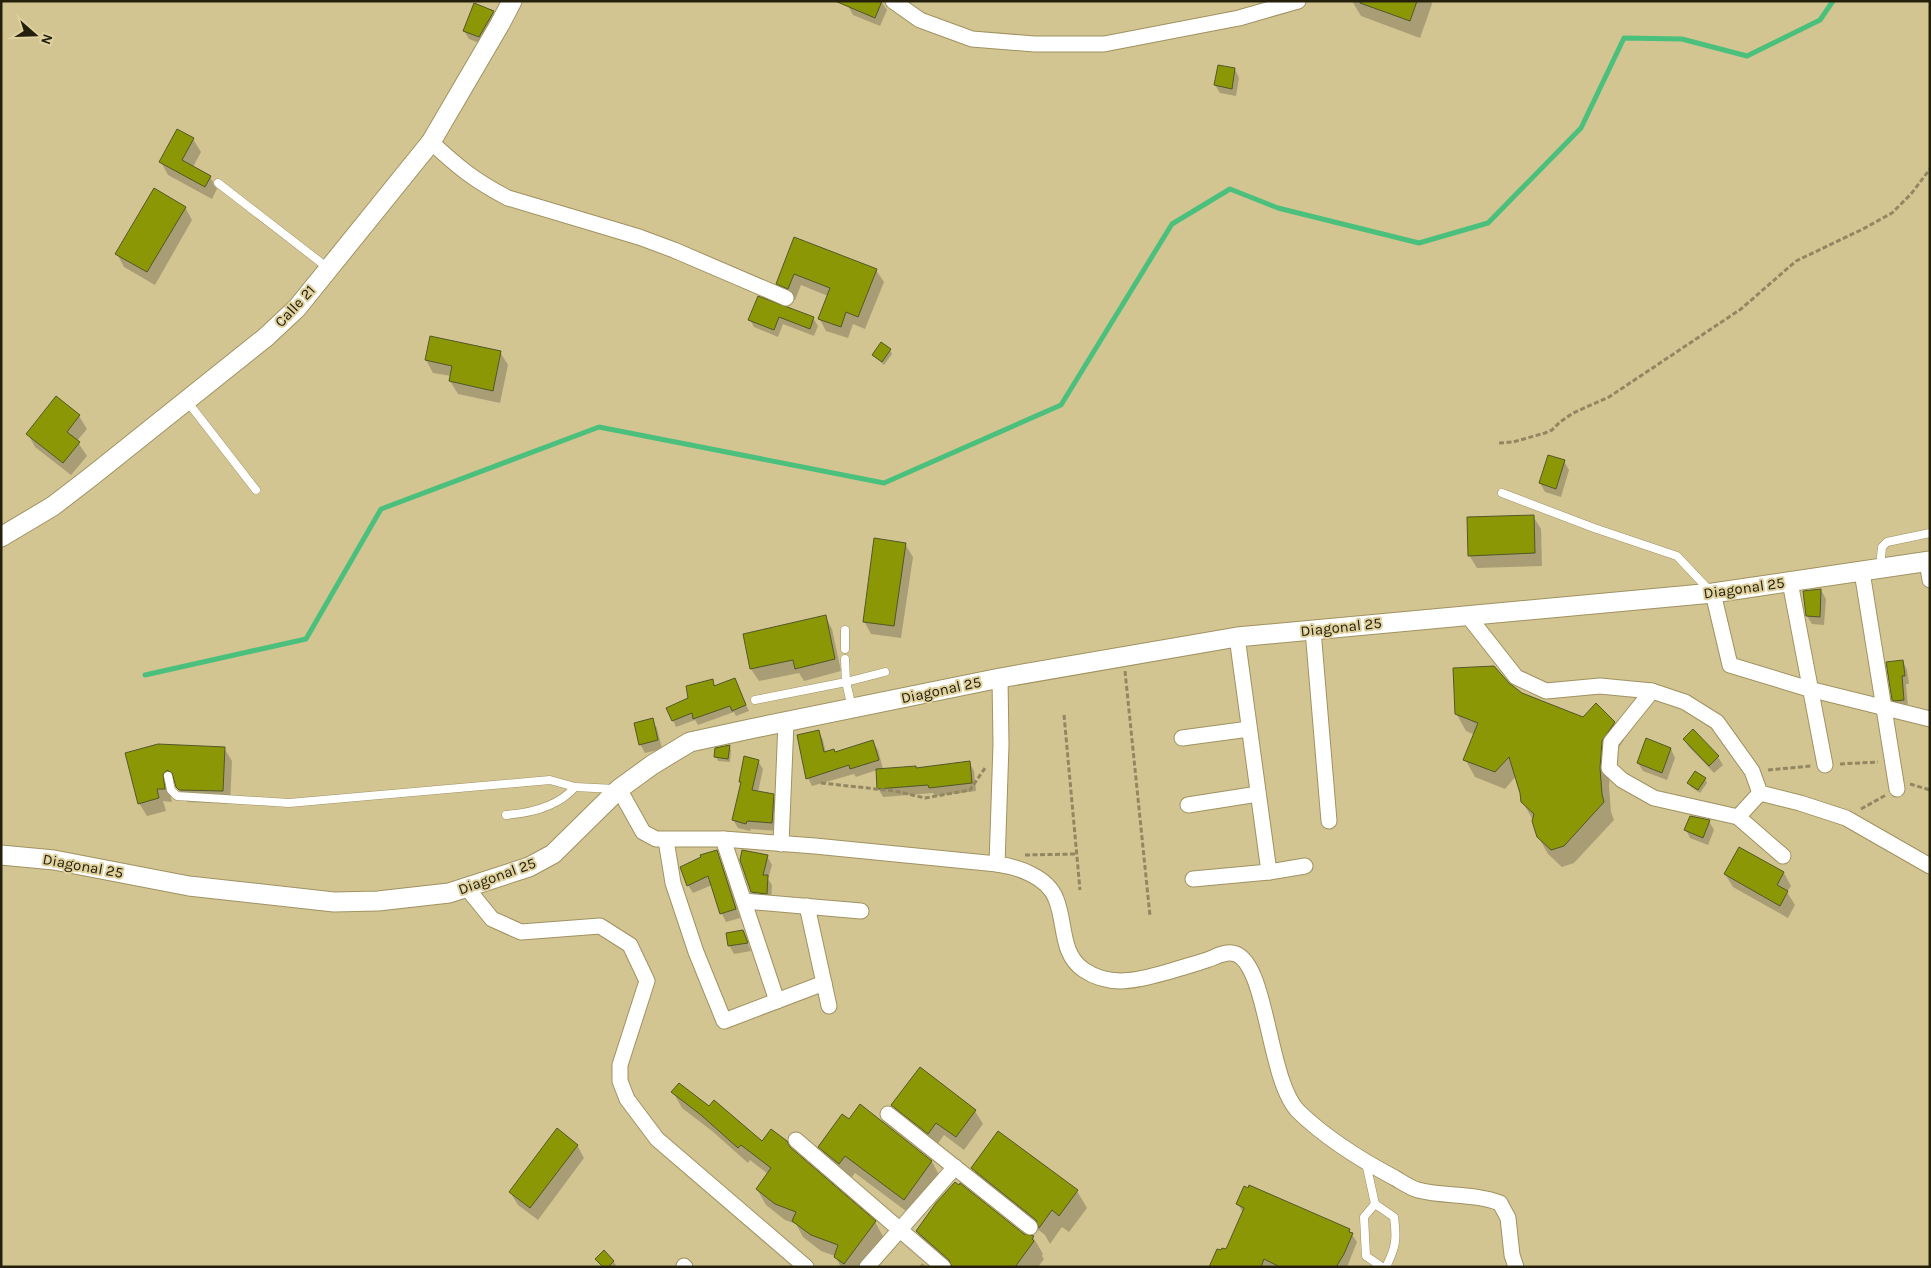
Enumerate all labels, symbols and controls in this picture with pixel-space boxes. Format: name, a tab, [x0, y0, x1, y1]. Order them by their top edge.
north arrow	[10, 10, 60, 60]
text: N	[37, 32, 56, 47]
street label: Calle 21	[271, 281, 319, 331]
street label: Diagonal 25	[1702, 573, 1786, 603]
street label: Diagonal 25	[1300, 614, 1382, 640]
street label: Diagonal 25	[899, 673, 983, 707]
street label: Diagonal 25	[41, 850, 125, 882]
street label: Diagonal 25	[456, 854, 538, 898]

